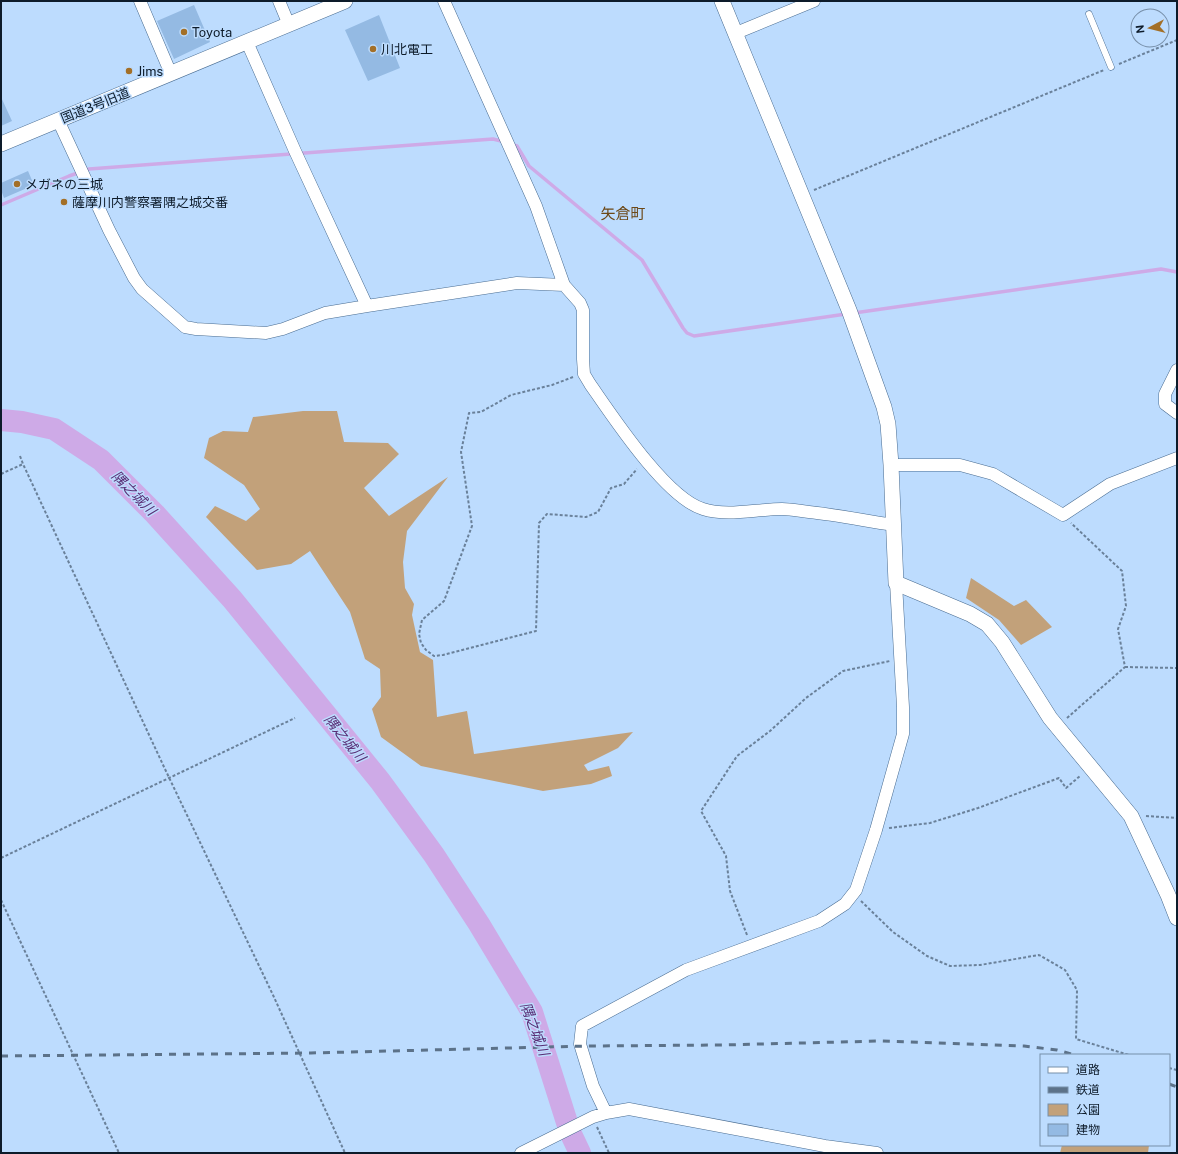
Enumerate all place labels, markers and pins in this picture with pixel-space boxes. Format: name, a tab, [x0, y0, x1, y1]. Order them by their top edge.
place label: Toyota	[192, 25, 232, 40]
marker: Toyota	[179, 27, 189, 37]
place label: 川北電工	[381, 42, 433, 57]
marker: 川北電工	[368, 44, 378, 54]
place label: Jims	[137, 64, 163, 79]
marker: Jims	[124, 66, 134, 76]
place label: メガネの三城	[25, 177, 103, 192]
marker: メガネの三城	[12, 179, 22, 189]
place label: 薩摩川内警察署隅之城交番	[72, 195, 228, 210]
marker: 薩摩川内警察署隅之城交番	[59, 197, 69, 207]

